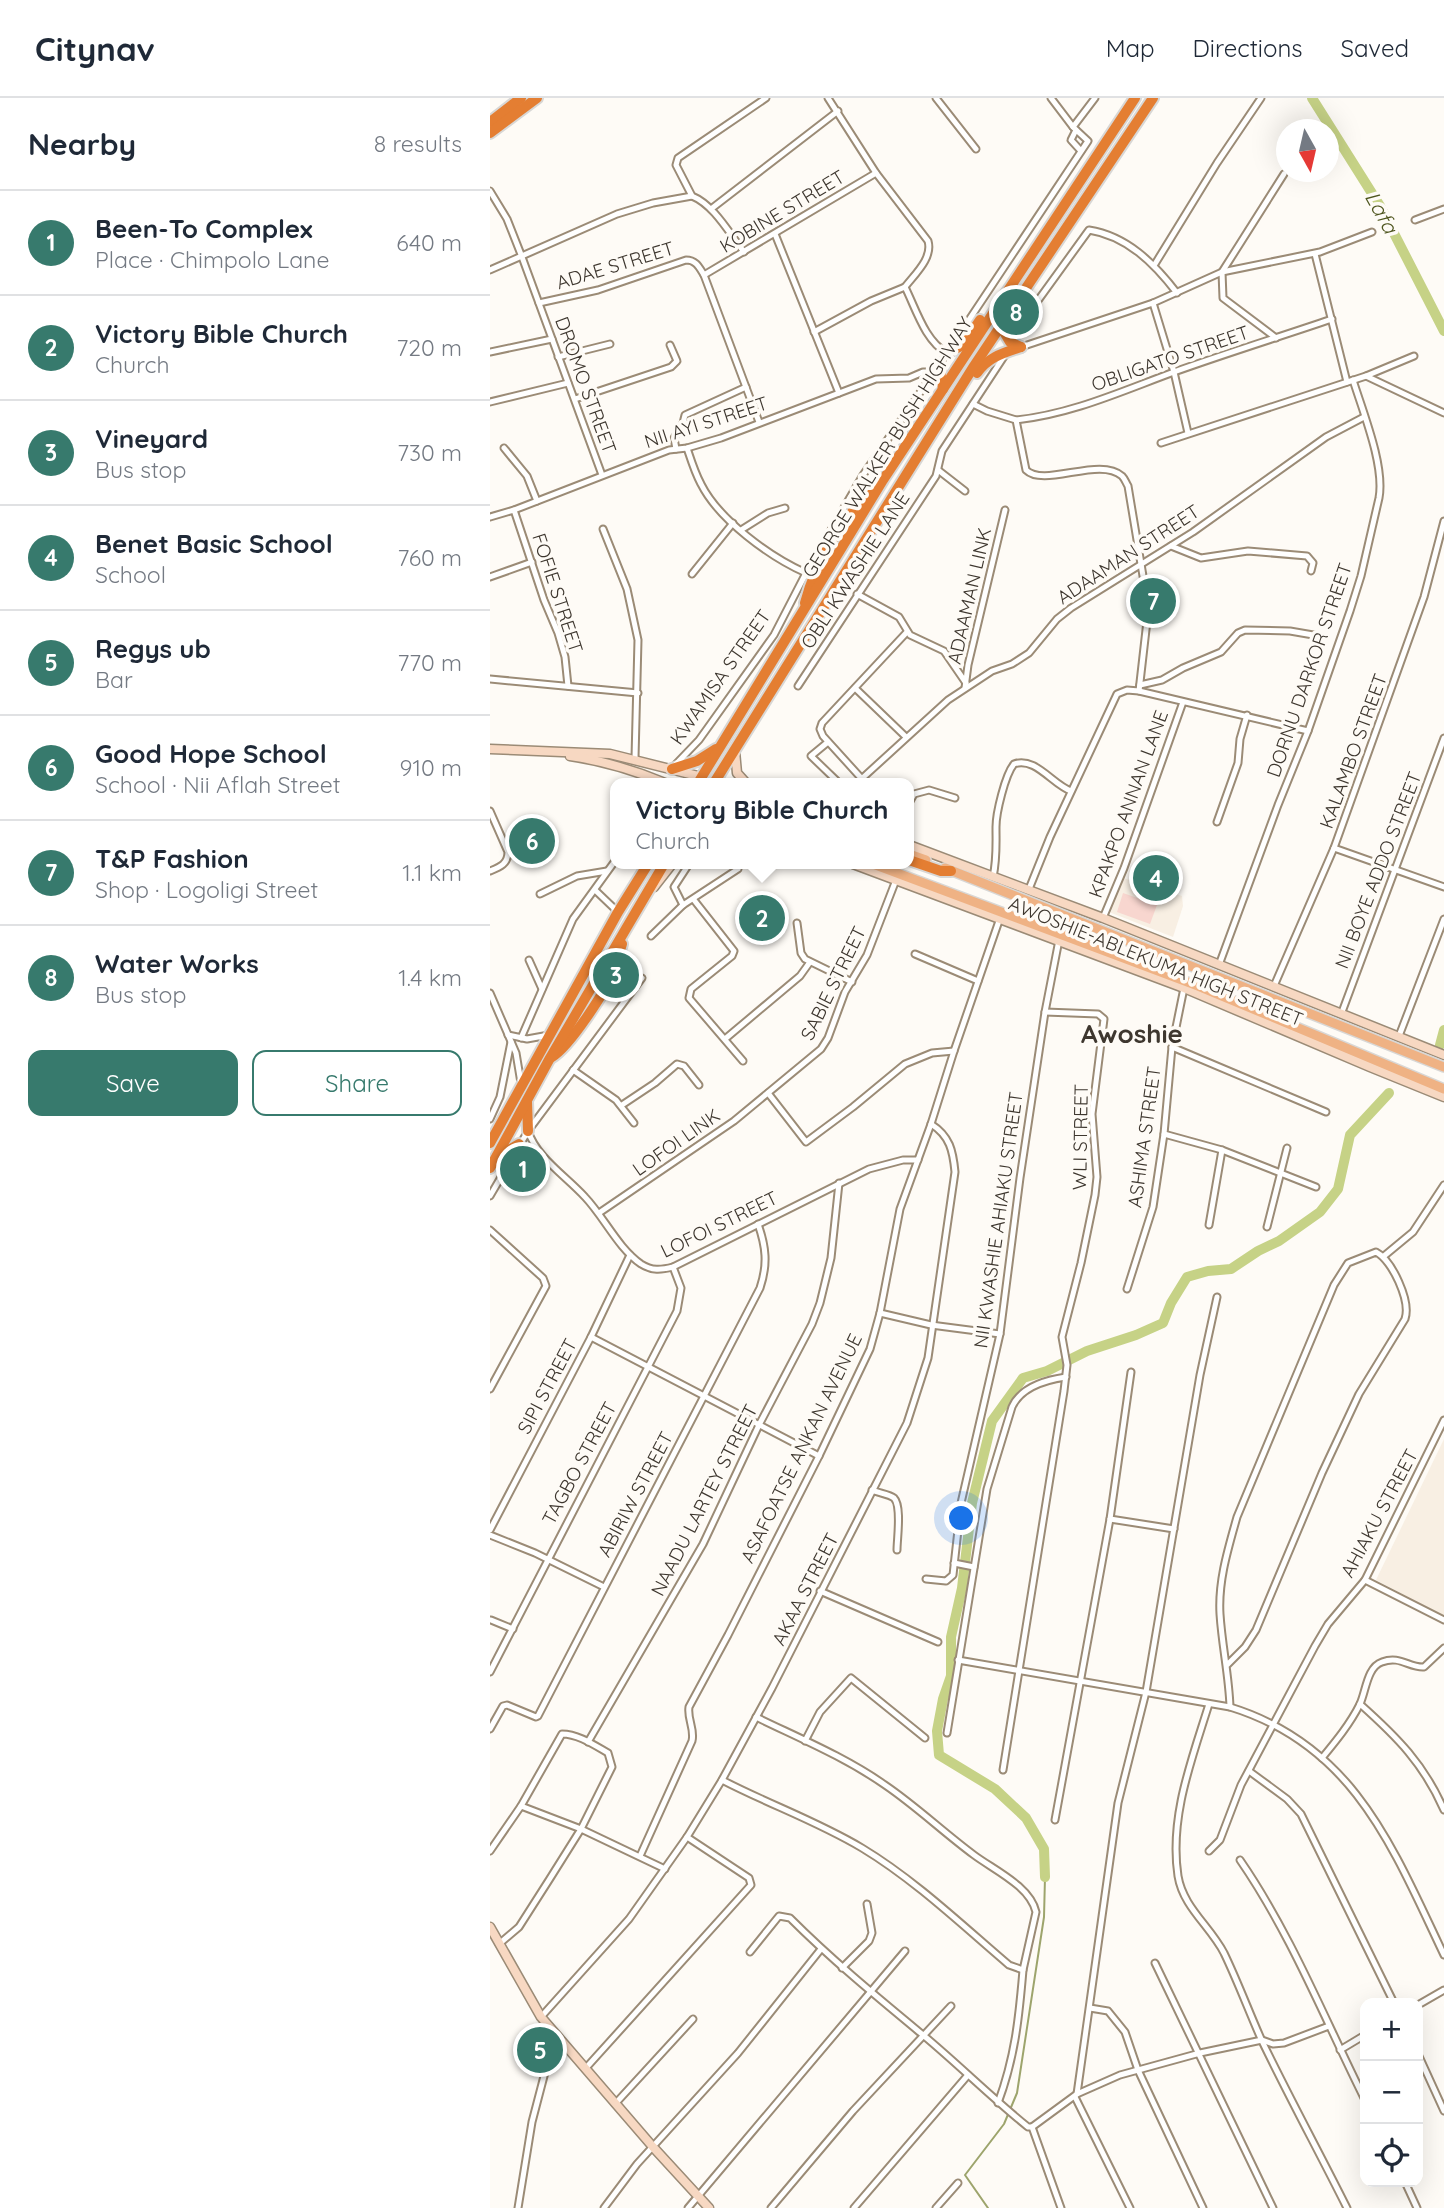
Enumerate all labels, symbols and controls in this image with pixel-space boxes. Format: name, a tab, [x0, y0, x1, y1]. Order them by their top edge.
text: Citynav	[35, 28, 155, 69]
text: Map	[1106, 33, 1155, 63]
text: Directions	[1193, 33, 1303, 63]
text: Saved	[1341, 33, 1409, 63]
north arrow	[1276, 119, 1339, 182]
text: Nearby	[28, 125, 136, 163]
text: 8 results	[374, 129, 462, 158]
street label: KOBINE STREET	[715, 164, 849, 258]
water label: Lafa	[1360, 186, 1405, 239]
text: Been-To Complex	[95, 212, 313, 245]
text: 1	[47, 228, 55, 257]
text: 640 m	[396, 228, 462, 257]
street label: ADAE STREET	[553, 236, 677, 294]
text: Place · Chimpolo Lane	[95, 245, 329, 274]
pin: 8	[993, 286, 1039, 338]
street label: GEORGE WALKER BUSH HIGHWAY	[797, 312, 978, 582]
street label: DROMO STREET	[550, 313, 622, 457]
text: Victory Bible Church	[95, 317, 348, 350]
street label: OBLIGATO STREET	[1088, 320, 1252, 396]
text: 2	[44, 333, 58, 362]
text: 720 m	[397, 333, 462, 362]
text: Church	[95, 350, 170, 379]
street label: NII AYI STREET	[641, 391, 771, 453]
text: Vineyard	[95, 422, 208, 455]
text: 3	[45, 438, 57, 467]
text: 730 m	[397, 438, 462, 467]
text: Bus stop	[95, 455, 186, 484]
street label: OBLI KWASHIE LANE	[795, 487, 915, 653]
street label: ADAAMAN STREET	[1052, 499, 1204, 609]
street label: ADAAMAN LINK	[942, 526, 996, 666]
text: Benet Basic School	[95, 527, 333, 560]
street label: FOFIE STREET	[527, 530, 589, 656]
text: 4	[44, 543, 58, 572]
text: 760 m	[398, 543, 462, 572]
text: School	[95, 560, 166, 589]
street label: DORNU DARKOR STREET	[1261, 560, 1357, 780]
pin: 7	[1130, 575, 1176, 627]
street label: KWAMISA STREET	[664, 605, 776, 749]
text: Regys ub	[95, 632, 211, 665]
text: 5	[44, 648, 58, 677]
text: 770 m	[397, 648, 462, 677]
text: Bar	[95, 665, 133, 694]
street label: KALAMBO STREET	[1314, 670, 1392, 832]
street label: KPAKPO ANNAN LANE	[1083, 707, 1173, 901]
text: Good Hope School	[95, 737, 327, 770]
text: 6	[45, 753, 57, 782]
text: 910 m	[400, 753, 462, 782]
street label: NII BOYE ADDO STREET	[1329, 768, 1427, 972]
text: School · Nii Aflah Street	[95, 770, 340, 799]
popup	[610, 778, 914, 869]
text: Victory Bible Church	[636, 793, 888, 826]
pin: 6	[509, 815, 555, 867]
text: Church	[636, 826, 710, 855]
text: T&P Fashion	[95, 842, 249, 875]
pin: 4	[1133, 852, 1179, 904]
text: 7	[45, 858, 57, 887]
text: 1.1 km	[402, 858, 462, 887]
text: Shop · Logoligi Street	[95, 875, 318, 904]
street label: AWOSHIE-ABLEKUMA HIGH STREET	[1005, 891, 1307, 1031]
pin: 2	[739, 892, 785, 944]
street label: SABIE STREET	[795, 922, 871, 1044]
text: Water Works	[95, 947, 259, 980]
pin: 3	[593, 949, 639, 1001]
text: 8	[45, 963, 57, 992]
text: 1.4 km	[398, 963, 462, 992]
text: Bus stop	[95, 980, 186, 1009]
district label: Awoshie	[1081, 1017, 1183, 1050]
button: Save	[28, 1050, 238, 1116]
button: Share	[252, 1050, 462, 1116]
street label: ASHIMA STREET	[1122, 1065, 1166, 1209]
street label: WLI STREET	[1067, 1084, 1093, 1190]
street label: NII KWASHIE AHIAKU STREET	[968, 1090, 1028, 1350]
street label: LOFOI LINK	[628, 1103, 724, 1181]
pin: 1	[500, 1143, 546, 1195]
street label: LOFOI STREET	[656, 1185, 782, 1263]
street label: ASAFOATSE ANKAN AVENUE	[735, 1329, 867, 1567]
street label: SIPI STREET	[512, 1334, 582, 1438]
street label: TAGBO STREET	[536, 1397, 622, 1529]
street label: NAADU LARTEY STREET	[645, 1400, 763, 1600]
street label: ABIRIW STREET	[592, 1427, 678, 1561]
street label: AHIAKU STREET	[1335, 1445, 1423, 1581]
your location	[944, 1501, 978, 1535]
street label: AKAA STREET	[766, 1529, 844, 1649]
map controls	[1360, 1998, 1423, 2187]
button: +	[1360, 1998, 1423, 2061]
pin: 5	[517, 2024, 563, 2076]
button: −	[1360, 2061, 1423, 2124]
button: locate	[1360, 2124, 1423, 2187]

